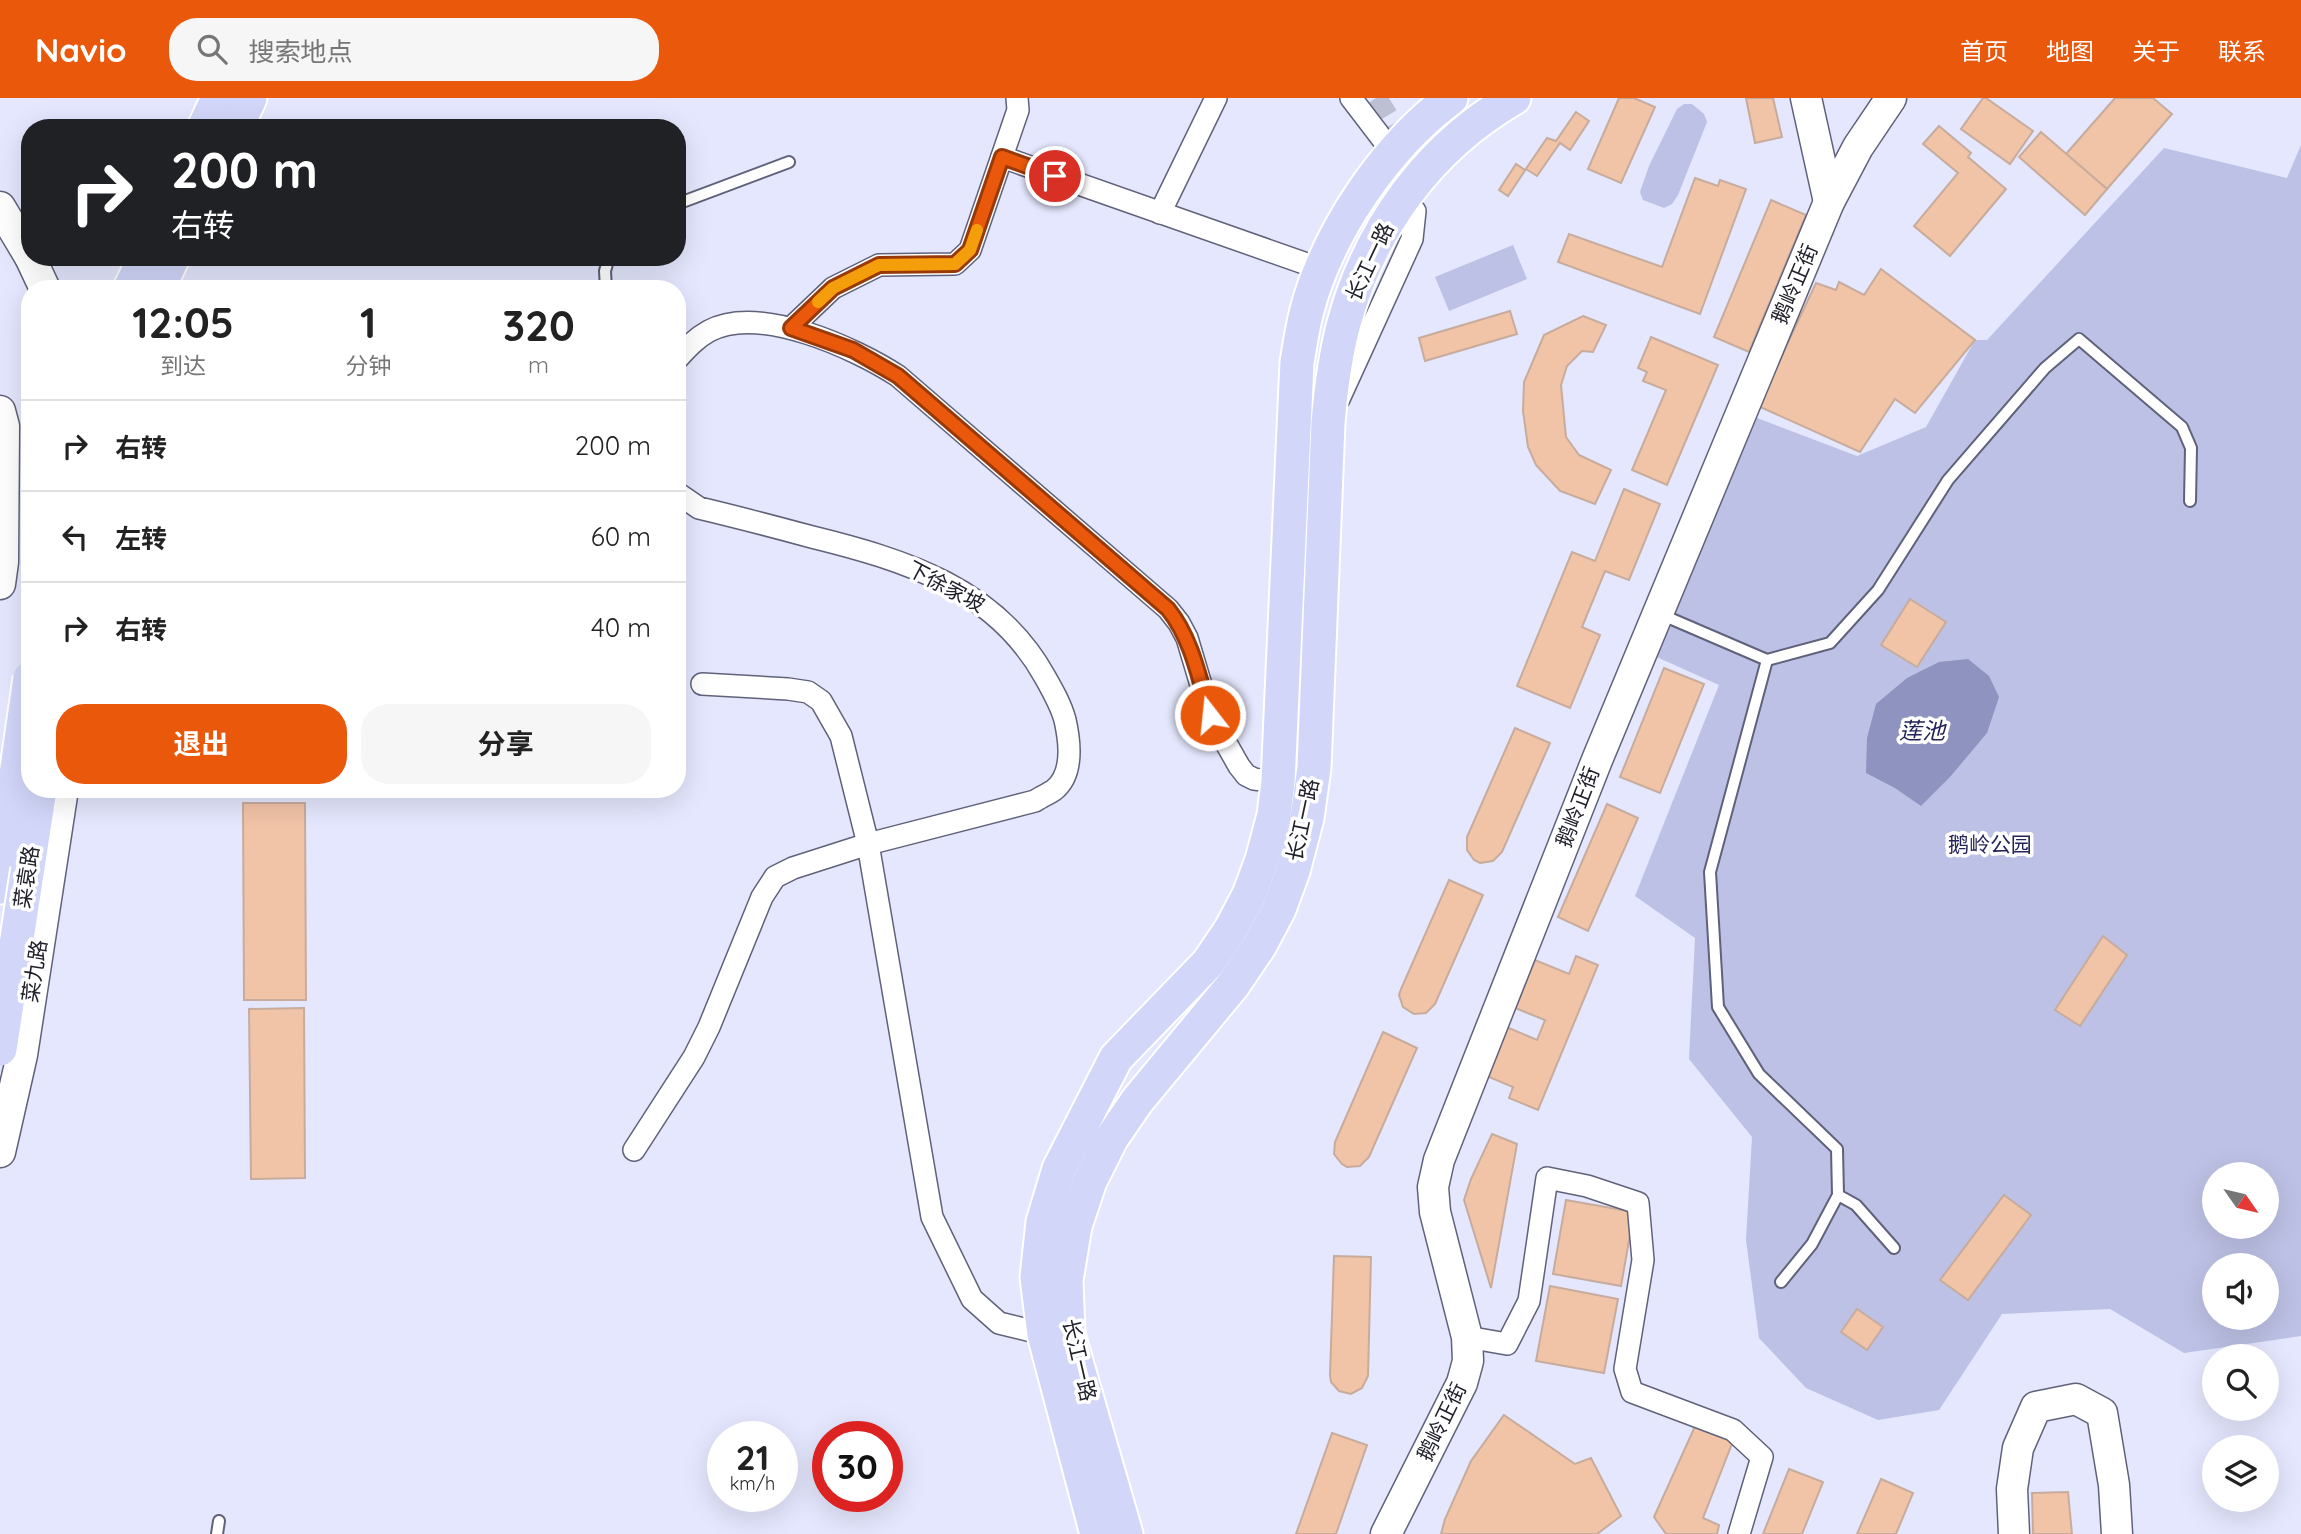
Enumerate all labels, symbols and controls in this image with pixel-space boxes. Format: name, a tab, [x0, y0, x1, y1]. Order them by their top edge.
search box	[169, 18, 659, 81]
text: Navio	[35, 29, 127, 70]
icon: search	[193, 30, 231, 68]
text: 搜索地点	[249, 35, 353, 68]
text: 首页	[1960, 36, 2008, 66]
text: 地图	[2046, 36, 2094, 66]
text: 关于	[2132, 36, 2180, 66]
text: 联系	[2218, 36, 2266, 66]
text: 200 m	[171, 139, 318, 200]
pin	[1025, 146, 1085, 206]
icon: right	[56, 147, 147, 238]
icon: arrive	[1036, 157, 1074, 195]
text: 右转	[171, 205, 235, 245]
street label: 长江一路	[1340, 218, 1399, 305]
street label: 鹅岭正街	[1766, 240, 1822, 327]
text: 12:05	[132, 296, 234, 349]
text: 1	[360, 296, 376, 349]
text: 320	[502, 299, 575, 352]
text: m	[528, 350, 549, 379]
text: 到达	[160, 351, 206, 380]
text: 分钟	[345, 351, 391, 380]
icon: right	[56, 427, 94, 465]
text: 200 m	[575, 429, 651, 462]
text: 右转	[115, 431, 167, 464]
icon: left	[56, 518, 94, 556]
text: 60 m	[591, 520, 651, 553]
text: 左转	[115, 522, 167, 555]
street label: 下徐家坡	[903, 555, 990, 617]
icon: right	[56, 609, 94, 647]
text: 40 m	[591, 611, 651, 644]
text: 右转	[115, 613, 167, 646]
position arrow	[1173, 678, 1247, 752]
button: 退出	[56, 704, 347, 784]
button: 分享	[361, 704, 651, 784]
water label: 莲池	[1899, 716, 1947, 745]
street label: 鹅岭正街	[1550, 763, 1604, 851]
street label: 长江一路	[1281, 776, 1323, 864]
park label: 鹅岭公园	[1948, 831, 2032, 857]
street label: 菜袁路	[8, 844, 44, 910]
street label: 菜九路	[16, 938, 52, 1004]
north arrow	[2202, 1162, 2278, 1239]
map controls	[2202, 1162, 2279, 1512]
button: sound	[2202, 1253, 2279, 1330]
street label: 长江一路	[1058, 1316, 1102, 1404]
button: search	[2202, 1344, 2279, 1421]
street label: 鹅岭正街	[1411, 1378, 1471, 1465]
speed limit sign: 30	[812, 1421, 903, 1512]
text: 21	[736, 1435, 769, 1479]
button: layers	[2202, 1435, 2279, 1512]
text: km/h	[730, 1472, 775, 1495]

